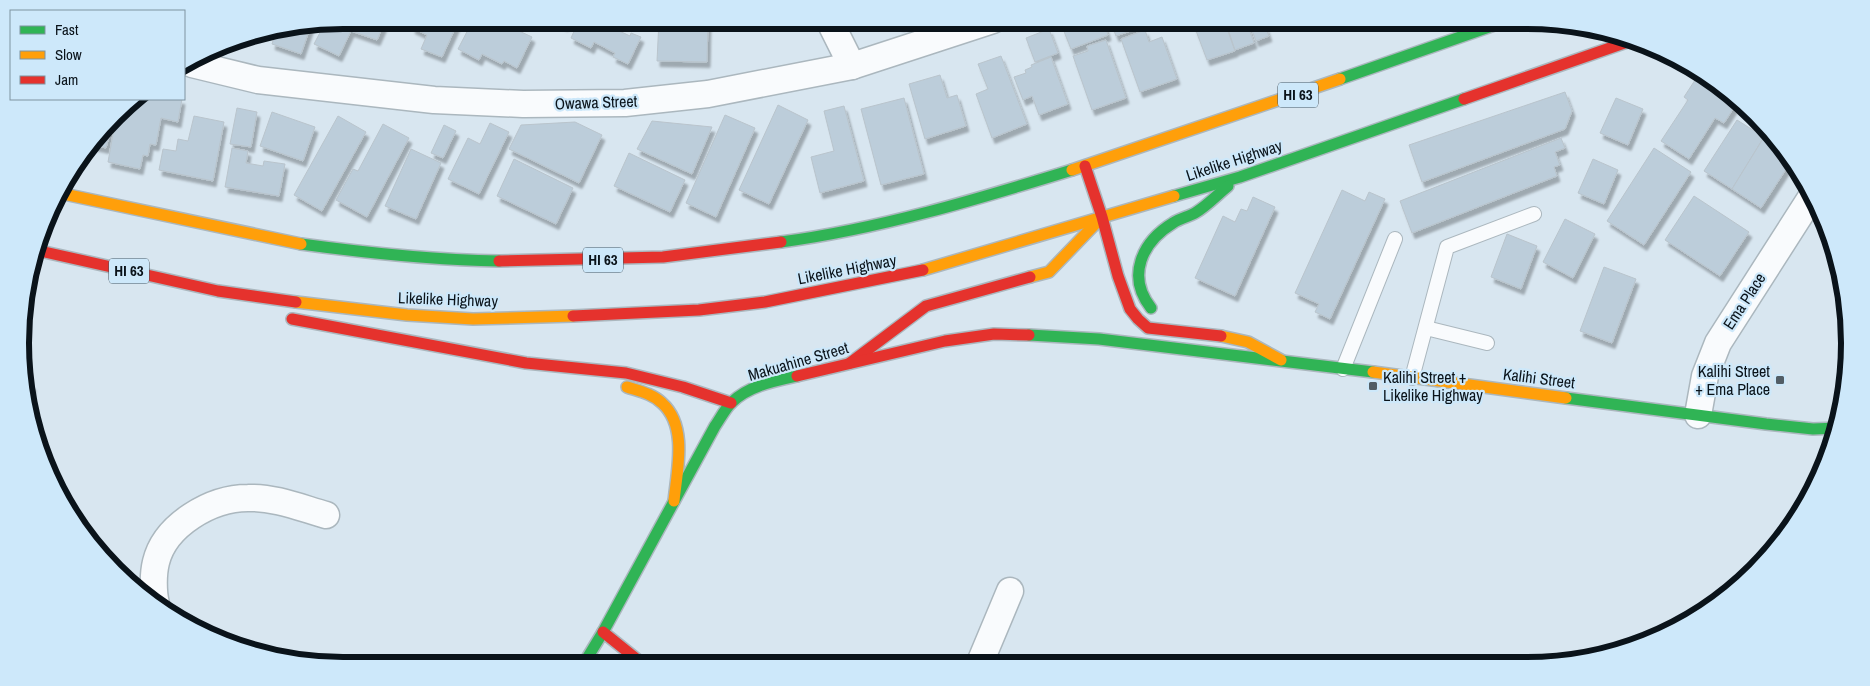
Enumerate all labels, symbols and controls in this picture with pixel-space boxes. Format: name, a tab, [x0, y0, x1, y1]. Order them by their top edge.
legend	[10, 10, 185, 100]
text: Fast	[55, 19, 79, 40]
text: Slow	[55, 44, 82, 65]
text: Jam	[55, 69, 78, 90]
road number: HI 63	[1278, 82, 1318, 108]
street label: Owawa Street	[554, 90, 638, 114]
street label: Likelike Highway	[1183, 134, 1285, 186]
road number: HI 63	[583, 248, 623, 272]
street label: Likelike Highway	[796, 249, 899, 289]
road number: HI 63	[109, 258, 149, 284]
street label: Ema Place	[1717, 268, 1771, 334]
street label: Likelike Highway	[398, 286, 499, 312]
street label: Makuahine Street	[745, 336, 851, 386]
place label: Kalihi Street + Ema Place	[1695, 360, 1770, 400]
street label: Kalihi Street	[1502, 363, 1577, 393]
place label: Kalihi Street + Likelike Highway	[1383, 366, 1483, 406]
marker: Kalihi Street + Ema Place	[1774, 374, 1786, 386]
marker: Kalihi Street + Likelike Highway	[1367, 380, 1379, 392]

